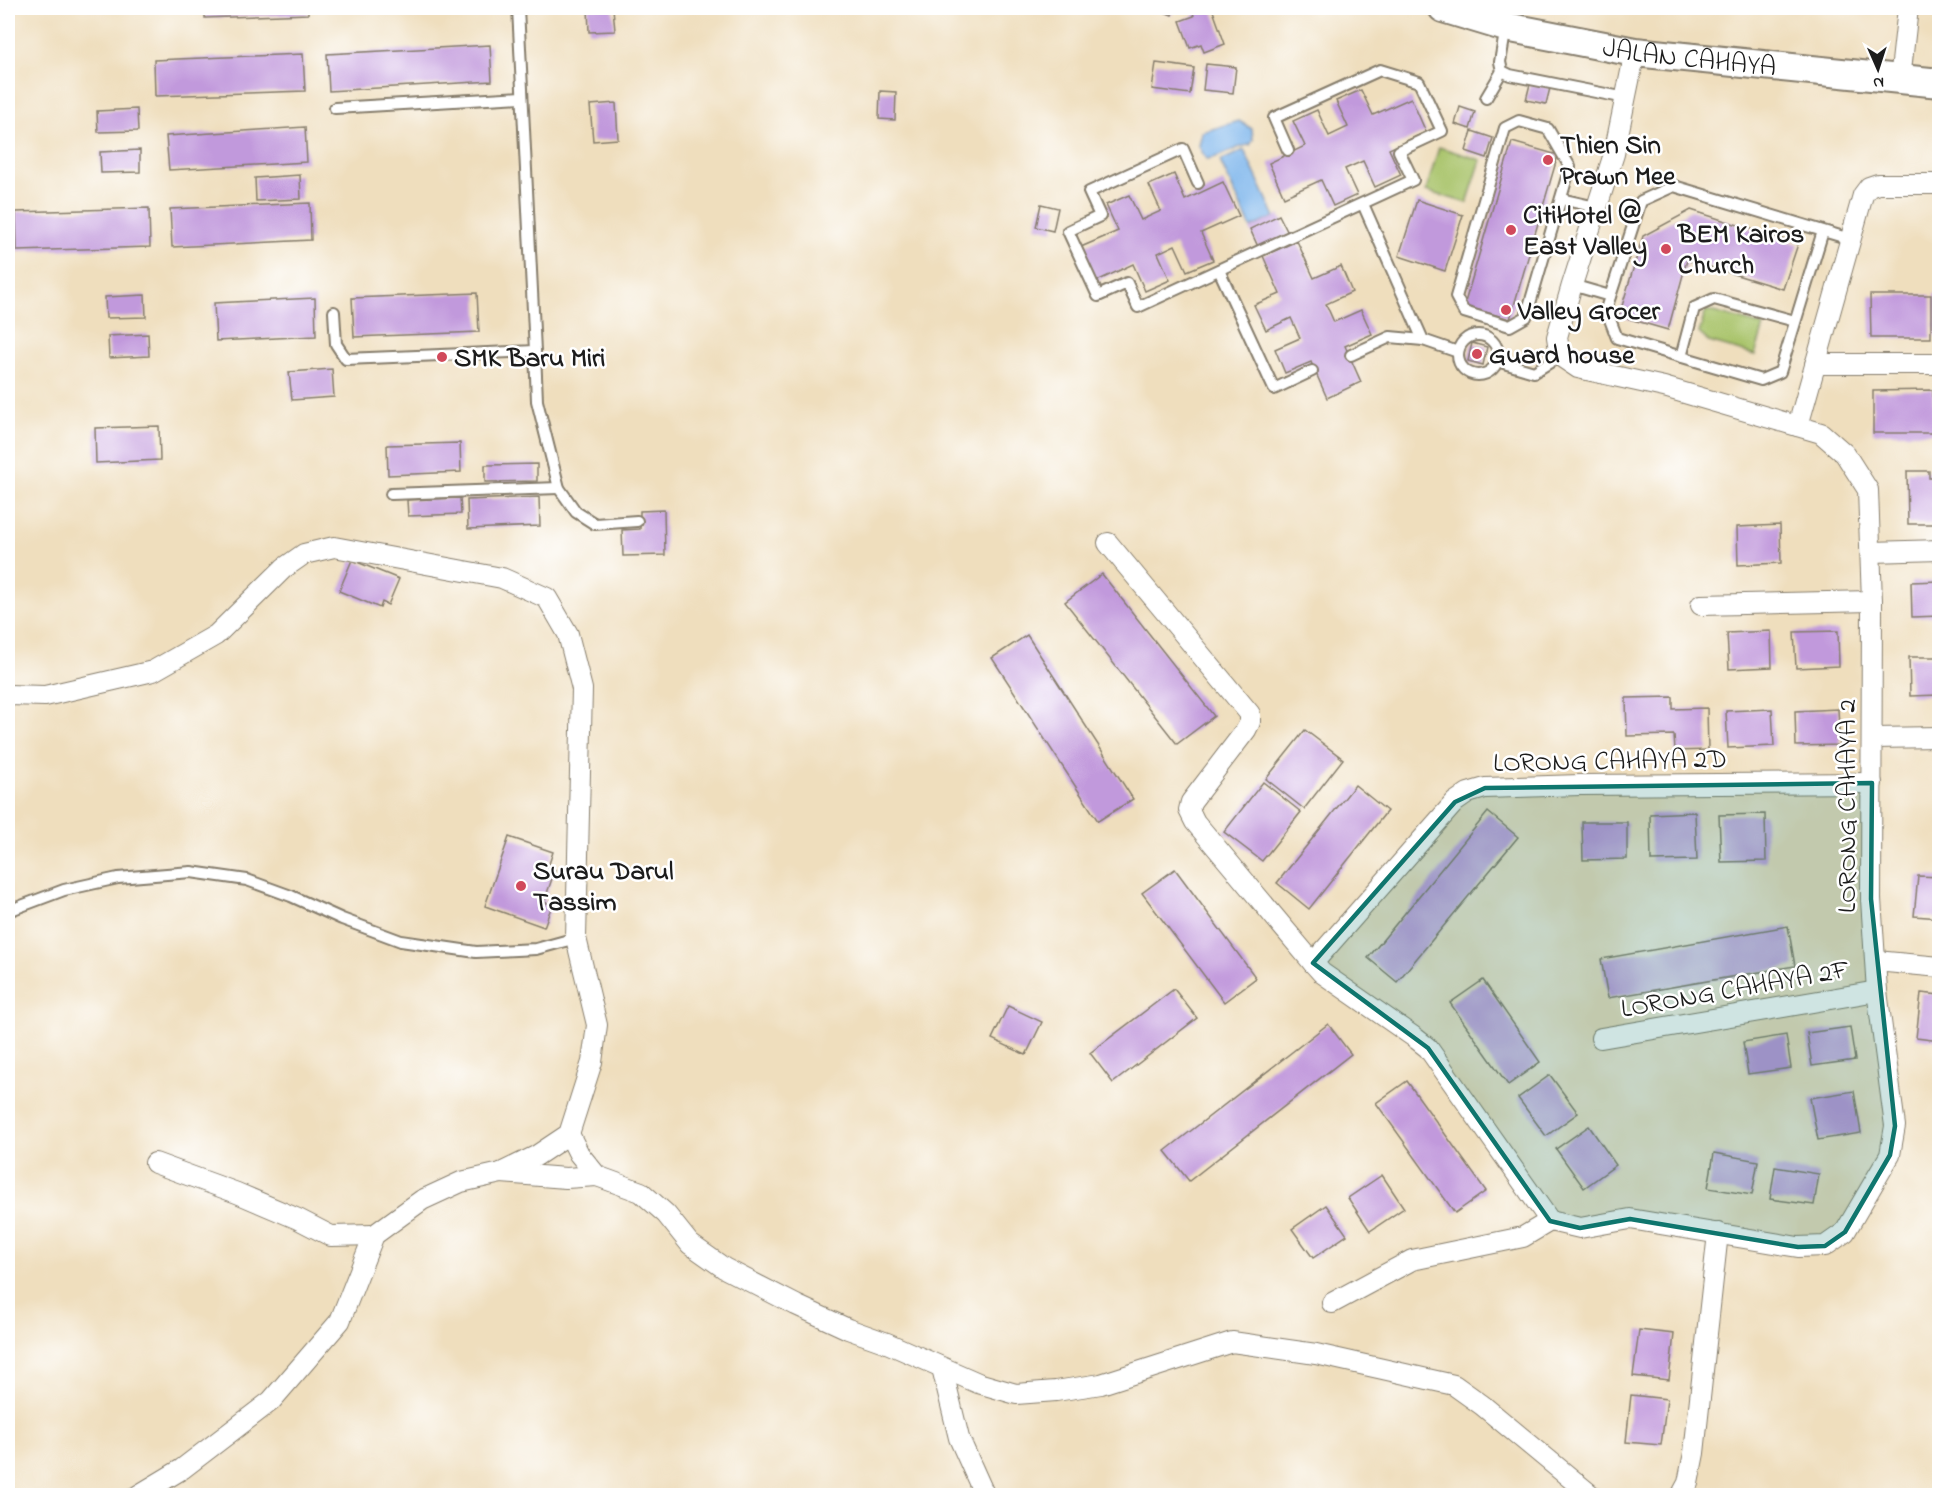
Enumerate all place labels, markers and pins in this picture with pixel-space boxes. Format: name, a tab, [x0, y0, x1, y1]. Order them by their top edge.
place label: Thien Sin Prawn Mee	[1560, 127, 1676, 197]
marker: Thien Sin Prawn Mee	[1541, 153, 1555, 167]
place label: CitiHotel @ East Valley	[1523, 197, 1647, 267]
place label: BEM Kairos Church	[1676, 216, 1804, 286]
marker: CitiHotel @ East Valley	[1504, 223, 1518, 237]
marker: BEM Kairos Church	[1659, 242, 1673, 256]
place label: Valley Grocer	[1517, 293, 1661, 332]
marker: Valley Grocer	[1499, 303, 1513, 317]
place label: Guard house	[1489, 337, 1635, 376]
place label: SMK Baru Miri	[454, 340, 605, 379]
marker: Guard house	[1470, 347, 1484, 361]
marker: SMK Baru Miri	[435, 350, 449, 364]
place label: Surau Darul Tassim	[533, 853, 673, 923]
marker: Surau Darul Tassim	[514, 879, 528, 893]

